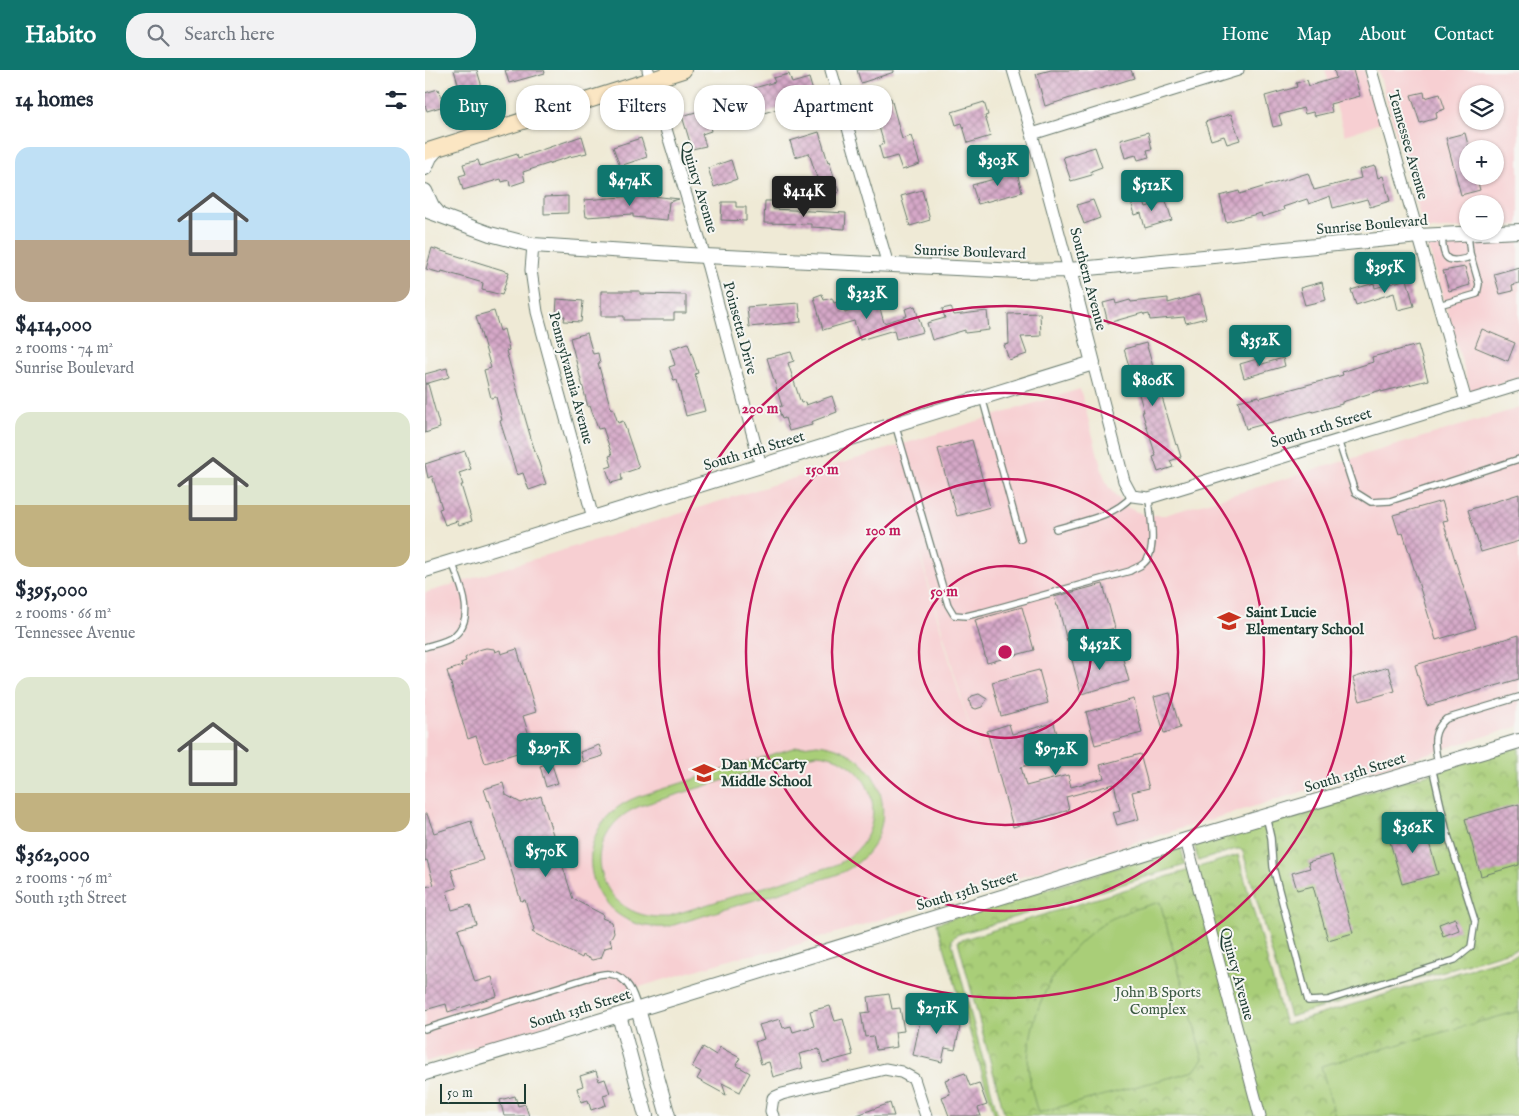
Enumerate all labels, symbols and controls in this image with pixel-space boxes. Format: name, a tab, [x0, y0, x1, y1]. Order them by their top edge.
search box	[126, 13, 476, 58]
text: Habito	[25, 20, 96, 51]
icon: search	[144, 21, 172, 49]
text: Search here	[184, 23, 275, 47]
text: Home	[1222, 24, 1269, 47]
text: Map	[1297, 24, 1331, 47]
text: About	[1359, 24, 1406, 47]
text: Contact	[1434, 24, 1494, 47]
chip: Buy	[440, 85, 506, 130]
chip: Rent	[516, 85, 590, 130]
chip: Filters	[600, 85, 684, 130]
chip: New	[694, 85, 765, 130]
chip: Apartment	[775, 85, 892, 130]
map controls	[1459, 85, 1504, 240]
button: layers	[1459, 85, 1504, 130]
icon: filters	[382, 86, 410, 114]
text: 14 homes	[15, 87, 93, 114]
street label: Tennessee Avenue	[1383, 88, 1433, 202]
street label: Quincy Avenue	[676, 139, 722, 235]
button: +	[1459, 140, 1504, 185]
pin: $303K	[963, 144, 1033, 187]
text: $303K	[978, 151, 1018, 171]
pin: $474K	[595, 164, 665, 207]
pin: $512K	[1117, 170, 1187, 212]
text: $474K	[608, 171, 652, 191]
pin: $414K	[769, 176, 839, 218]
text: $512K	[1132, 176, 1172, 196]
icon: home	[168, 179, 258, 269]
text: $414K	[783, 182, 825, 202]
button: −	[1459, 195, 1504, 240]
street label: Sunrise Boulevard	[1316, 211, 1429, 239]
street label: Southern Avenue	[1065, 225, 1111, 333]
street label: Sunrise Boulevard	[914, 241, 1027, 263]
pin: $395K	[1350, 252, 1420, 294]
text: $395K	[1365, 258, 1405, 278]
pin: $323K	[832, 278, 902, 320]
street label: Poinsetta Drive	[718, 279, 762, 377]
text: $323K	[847, 284, 887, 304]
street label: Pennsylvannia Avenue	[544, 310, 598, 446]
text: $414,000	[15, 312, 92, 339]
pin: $352K	[1225, 324, 1295, 367]
text: $352K	[1240, 331, 1280, 351]
text: 2 rooms · 74 m²	[15, 339, 113, 359]
text: Sunrise Boulevard	[15, 359, 134, 379]
pin: $806K	[1118, 364, 1188, 407]
text: $806K	[1132, 371, 1174, 391]
text: 200 m	[742, 399, 779, 418]
street label: South 11th Street	[1268, 404, 1374, 452]
street label: South 11th Street	[701, 427, 807, 475]
icon: home	[168, 444, 258, 534]
text: 150 m	[805, 460, 839, 479]
text: 100 m	[865, 521, 901, 540]
text: $395,000	[15, 577, 88, 604]
text: 50 m	[930, 582, 958, 601]
place label: Saint Lucie Elementary School	[1246, 603, 1365, 639]
text: 2 rooms · 66 m²	[15, 604, 111, 624]
school or university icon: Saint Lucie Elementary School	[1216, 608, 1242, 634]
text: Tennessee Avenue	[15, 624, 135, 644]
pin: $452K	[1065, 628, 1135, 671]
text: $452K	[1079, 635, 1121, 655]
centre of rings	[996, 643, 1014, 661]
icon: home	[168, 709, 258, 799]
pin: $297K	[514, 732, 584, 775]
pin: $972K	[1021, 734, 1091, 776]
text: $297K	[528, 739, 570, 759]
text: $972K	[1035, 740, 1077, 760]
street label: South 13th Street	[1302, 749, 1408, 797]
place label: Dan McCarty Middle School	[721, 755, 812, 791]
school or university icon: Dan McCarty Middle School	[691, 760, 717, 786]
pin: $362K	[1378, 812, 1448, 854]
text: $362K	[1393, 818, 1433, 838]
pin: $570K	[511, 836, 581, 878]
text: $362,000	[15, 842, 90, 869]
text: $570K	[525, 842, 567, 862]
street label: South 13th Street	[914, 867, 1020, 915]
text: 2 rooms · 76 m²	[15, 869, 112, 889]
text: South 13th Street	[15, 889, 127, 909]
street label: Quincy Avenue	[1216, 926, 1258, 1022]
park label: John B Sports Complex	[1113, 983, 1201, 1019]
street label: South 13th Street	[527, 985, 633, 1033]
pin: $271K	[902, 992, 972, 1035]
text: $271K	[916, 999, 958, 1019]
scale bar	[440, 1081, 526, 1104]
text: 50 m	[447, 1084, 473, 1102]

